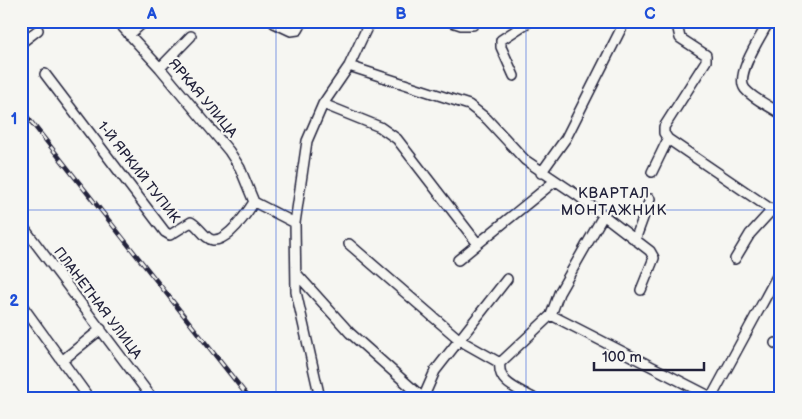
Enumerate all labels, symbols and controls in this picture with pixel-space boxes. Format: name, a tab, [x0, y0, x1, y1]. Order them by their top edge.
text: A	[146, 5, 157, 24]
text: B	[395, 5, 407, 24]
text: C	[644, 5, 656, 24]
street label: ЯРКАЯ УЛИЦА	[165, 55, 241, 141]
text: 1	[11, 110, 17, 129]
street label: 1-Й ЯРКИЙ ТУПИК	[94, 118, 184, 227]
district label: КВАРТАЛ МОНТАЖНИК	[561, 184, 667, 220]
street label: ПЛАНЕТНАЯ УЛИЦА	[50, 244, 146, 363]
text: 2	[9, 292, 19, 311]
scale bar	[594, 339, 704, 371]
text: 100 m	[602, 348, 642, 367]

